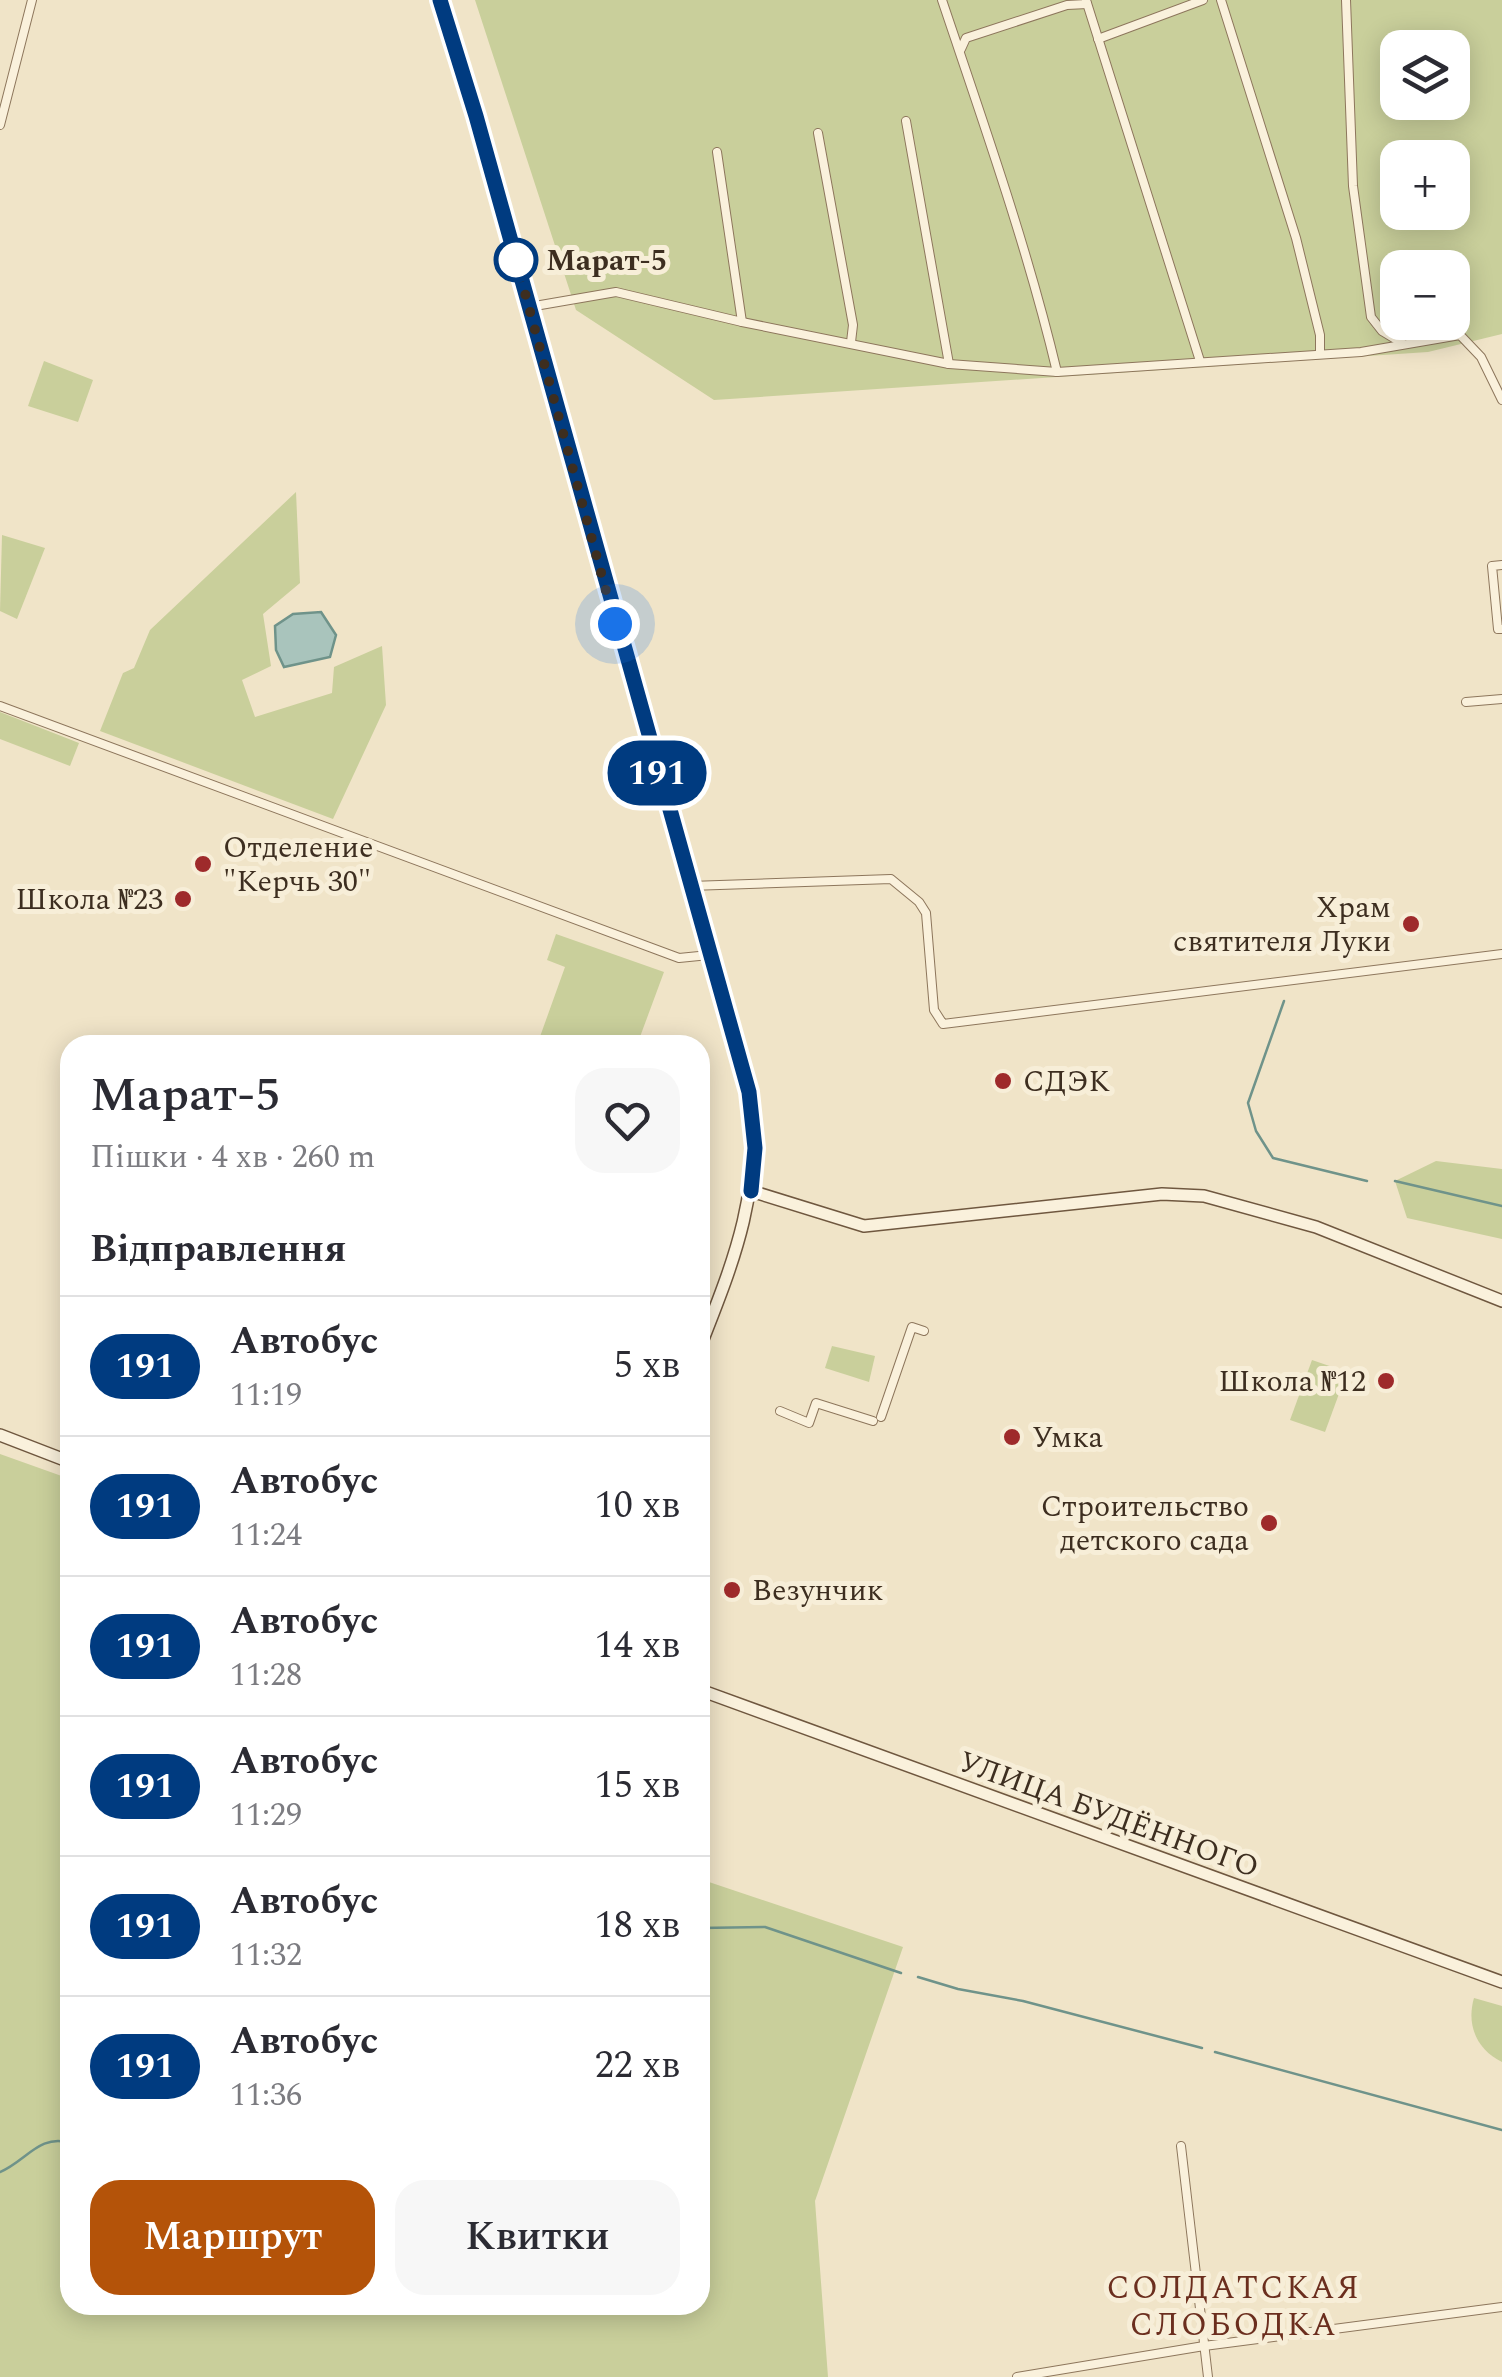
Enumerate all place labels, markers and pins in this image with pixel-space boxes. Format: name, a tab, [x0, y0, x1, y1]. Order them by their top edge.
place label: Марат-5	[546, 238, 667, 284]
marker: Марат-5	[495, 239, 537, 281]
place label: Отделение "Керчь 30"	[223, 825, 374, 905]
marker: Отделение "Керчь 30"	[192, 853, 214, 875]
place label: Школа №23	[16, 877, 163, 923]
place label: Храм святителя Луки	[1173, 885, 1391, 965]
marker: Школа №23	[172, 888, 194, 910]
marker: Храм святителя Луки	[1400, 913, 1422, 935]
place label: СДЭК	[1023, 1059, 1111, 1105]
marker: СДЭК	[992, 1070, 1014, 1092]
place label: Школа №12	[1219, 1359, 1366, 1405]
marker: Школа №12	[1375, 1370, 1397, 1392]
place label: Умка	[1032, 1415, 1104, 1461]
marker: Умка	[1001, 1426, 1023, 1448]
place label: Строительство детского сада	[1041, 1484, 1249, 1564]
marker: Строительство детского сада	[1258, 1512, 1280, 1534]
place label: Везунчик	[752, 1568, 883, 1614]
marker: Везунчик	[721, 1579, 743, 1601]

